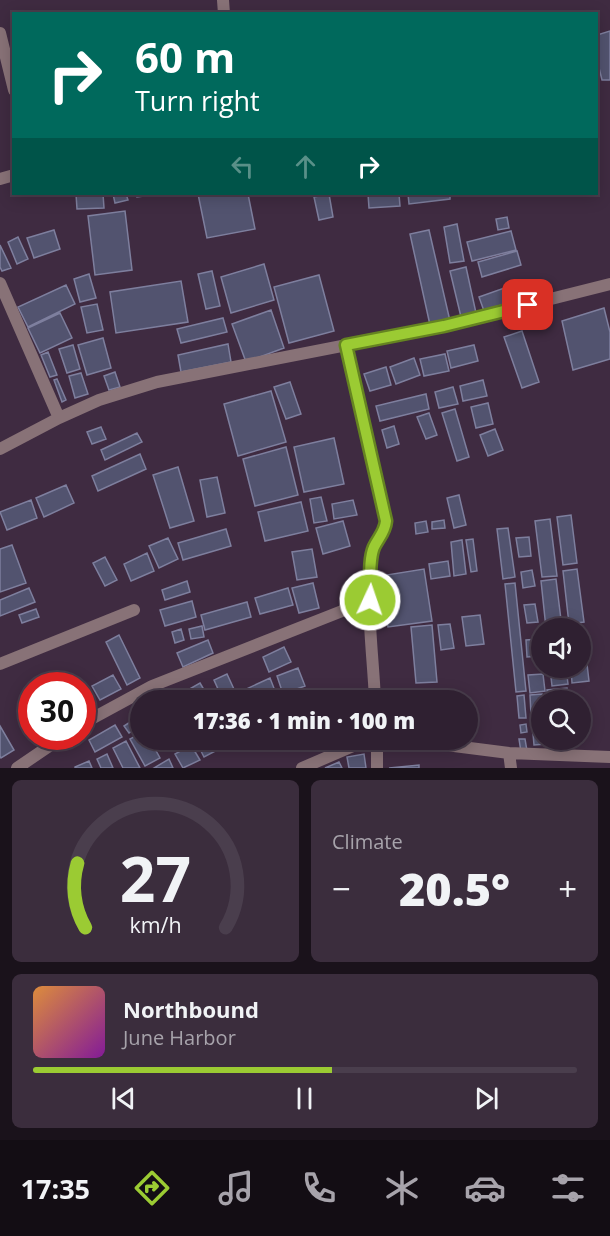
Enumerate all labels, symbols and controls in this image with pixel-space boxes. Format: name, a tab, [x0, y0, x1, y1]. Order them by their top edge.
text: 60 m	[135, 28, 235, 85]
icon: right	[36, 36, 114, 114]
text: Turn right	[135, 82, 260, 119]
icon: left	[226, 150, 259, 183]
icon: ahead	[289, 150, 322, 183]
icon: right	[352, 150, 385, 183]
pin	[502, 279, 553, 330]
icon: arrive	[511, 288, 544, 321]
position arrow	[338, 568, 402, 632]
map controls	[531, 618, 591, 750]
button: sound	[531, 618, 591, 678]
speed limit sign: 30	[18, 672, 96, 750]
button: search	[531, 690, 591, 750]
text: 17:36 · 1 min · 100 m	[193, 705, 415, 735]
text: Climate	[332, 828, 403, 855]
text: 27	[120, 835, 191, 920]
text: 20.5°	[399, 858, 510, 919]
text: −	[332, 866, 351, 911]
text: +	[558, 866, 577, 911]
text: km/h	[129, 910, 182, 939]
text: Northbound	[123, 994, 259, 1024]
text: June Harbor	[123, 1024, 236, 1051]
icon: previous	[107, 1082, 140, 1115]
icon: pause	[288, 1082, 321, 1115]
icon: next	[470, 1082, 503, 1115]
icon: directions	[131, 1167, 173, 1209]
icon: music	[215, 1167, 257, 1209]
icon: phone	[298, 1167, 340, 1209]
icon: climate	[381, 1167, 423, 1209]
icon: car	[464, 1167, 506, 1209]
icon: filters	[547, 1167, 589, 1209]
text: 17:35	[21, 1170, 90, 1207]

